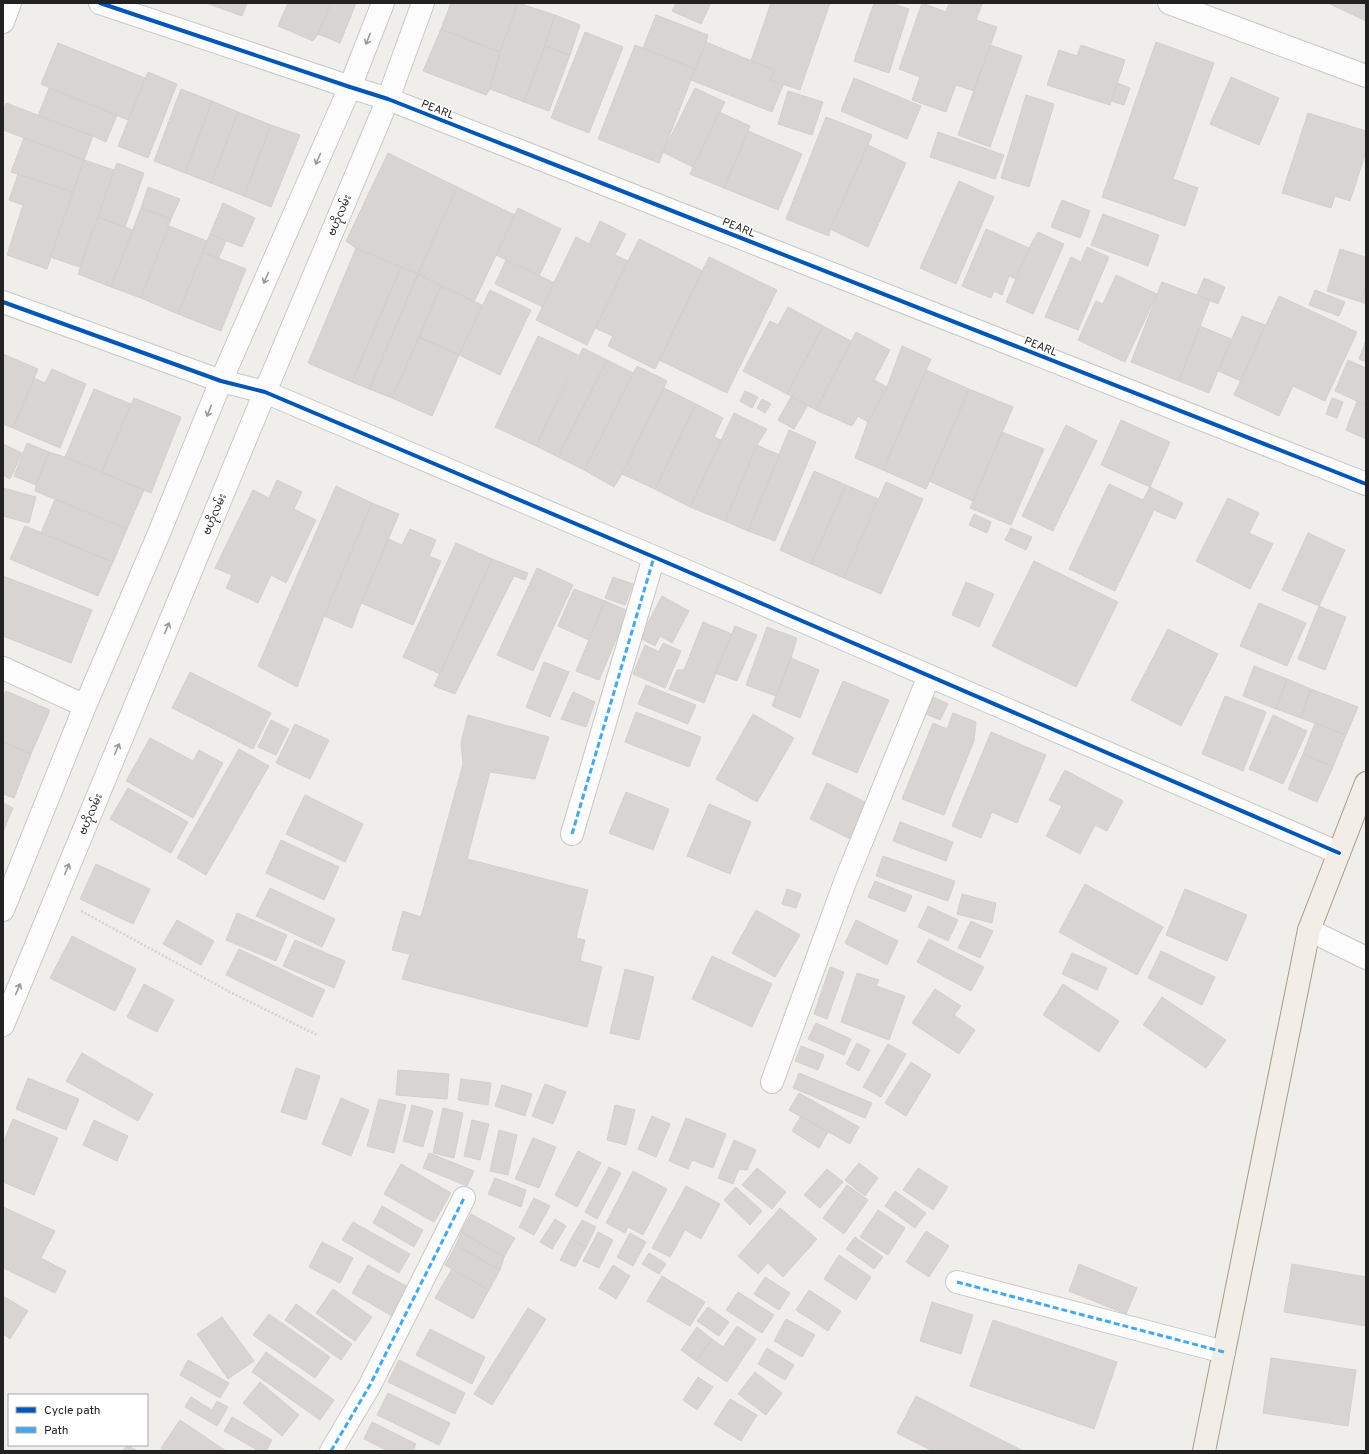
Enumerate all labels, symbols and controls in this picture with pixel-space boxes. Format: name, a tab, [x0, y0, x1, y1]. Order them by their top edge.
one-way arrow	[364, 33, 372, 45]
street label: PEARL	[419, 97, 456, 123]
one-way arrow	[314, 153, 321, 165]
street label: ဗဟိုလမ်း	[324, 192, 356, 239]
street label: PEARL	[720, 215, 757, 241]
one-way arrow	[262, 272, 269, 284]
street label: PEARL	[1022, 334, 1059, 360]
one-way arrow	[205, 404, 212, 416]
street label: ဗဟိုလမ်း	[199, 491, 231, 538]
one-way arrow	[164, 623, 171, 635]
one-way arrow	[114, 743, 121, 755]
street label: ဗဟိုလမ်း	[75, 791, 107, 838]
one-way arrow	[64, 863, 72, 875]
one-way arrow	[15, 983, 22, 995]
legend	[8, 1394, 148, 1446]
text: Cycle path	[44, 1403, 101, 1419]
text: Path	[44, 1423, 69, 1439]

